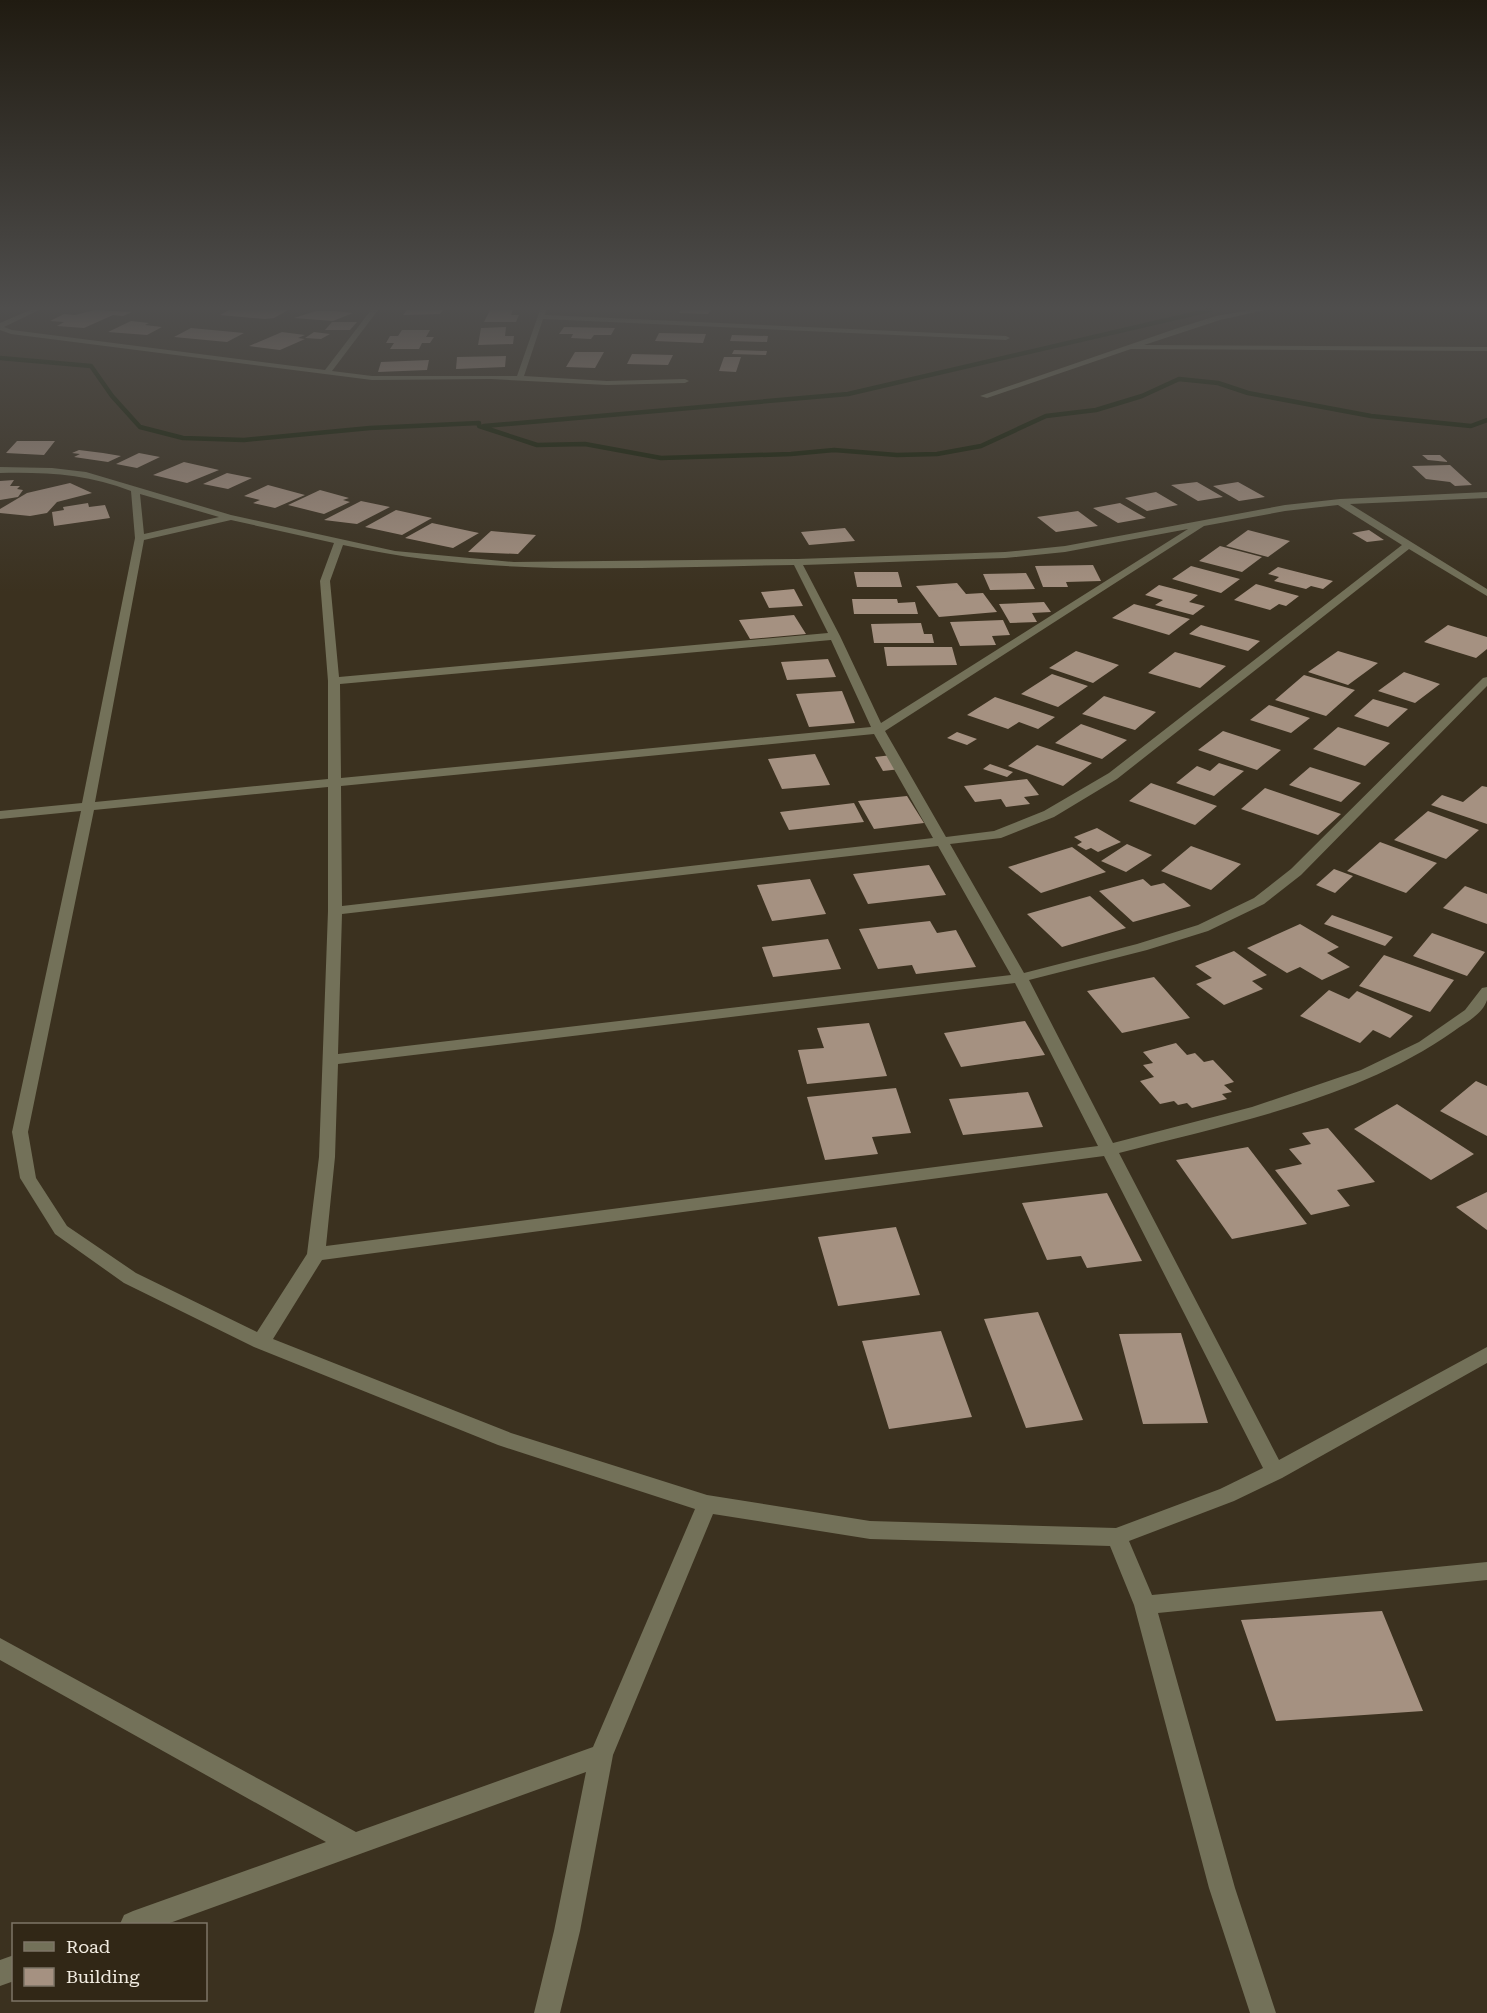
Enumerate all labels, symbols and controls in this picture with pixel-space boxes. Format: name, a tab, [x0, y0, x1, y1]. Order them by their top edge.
legend	[12, 1923, 207, 2001]
text: Road	[66, 1936, 111, 1957]
text: Building	[66, 1966, 140, 1987]

